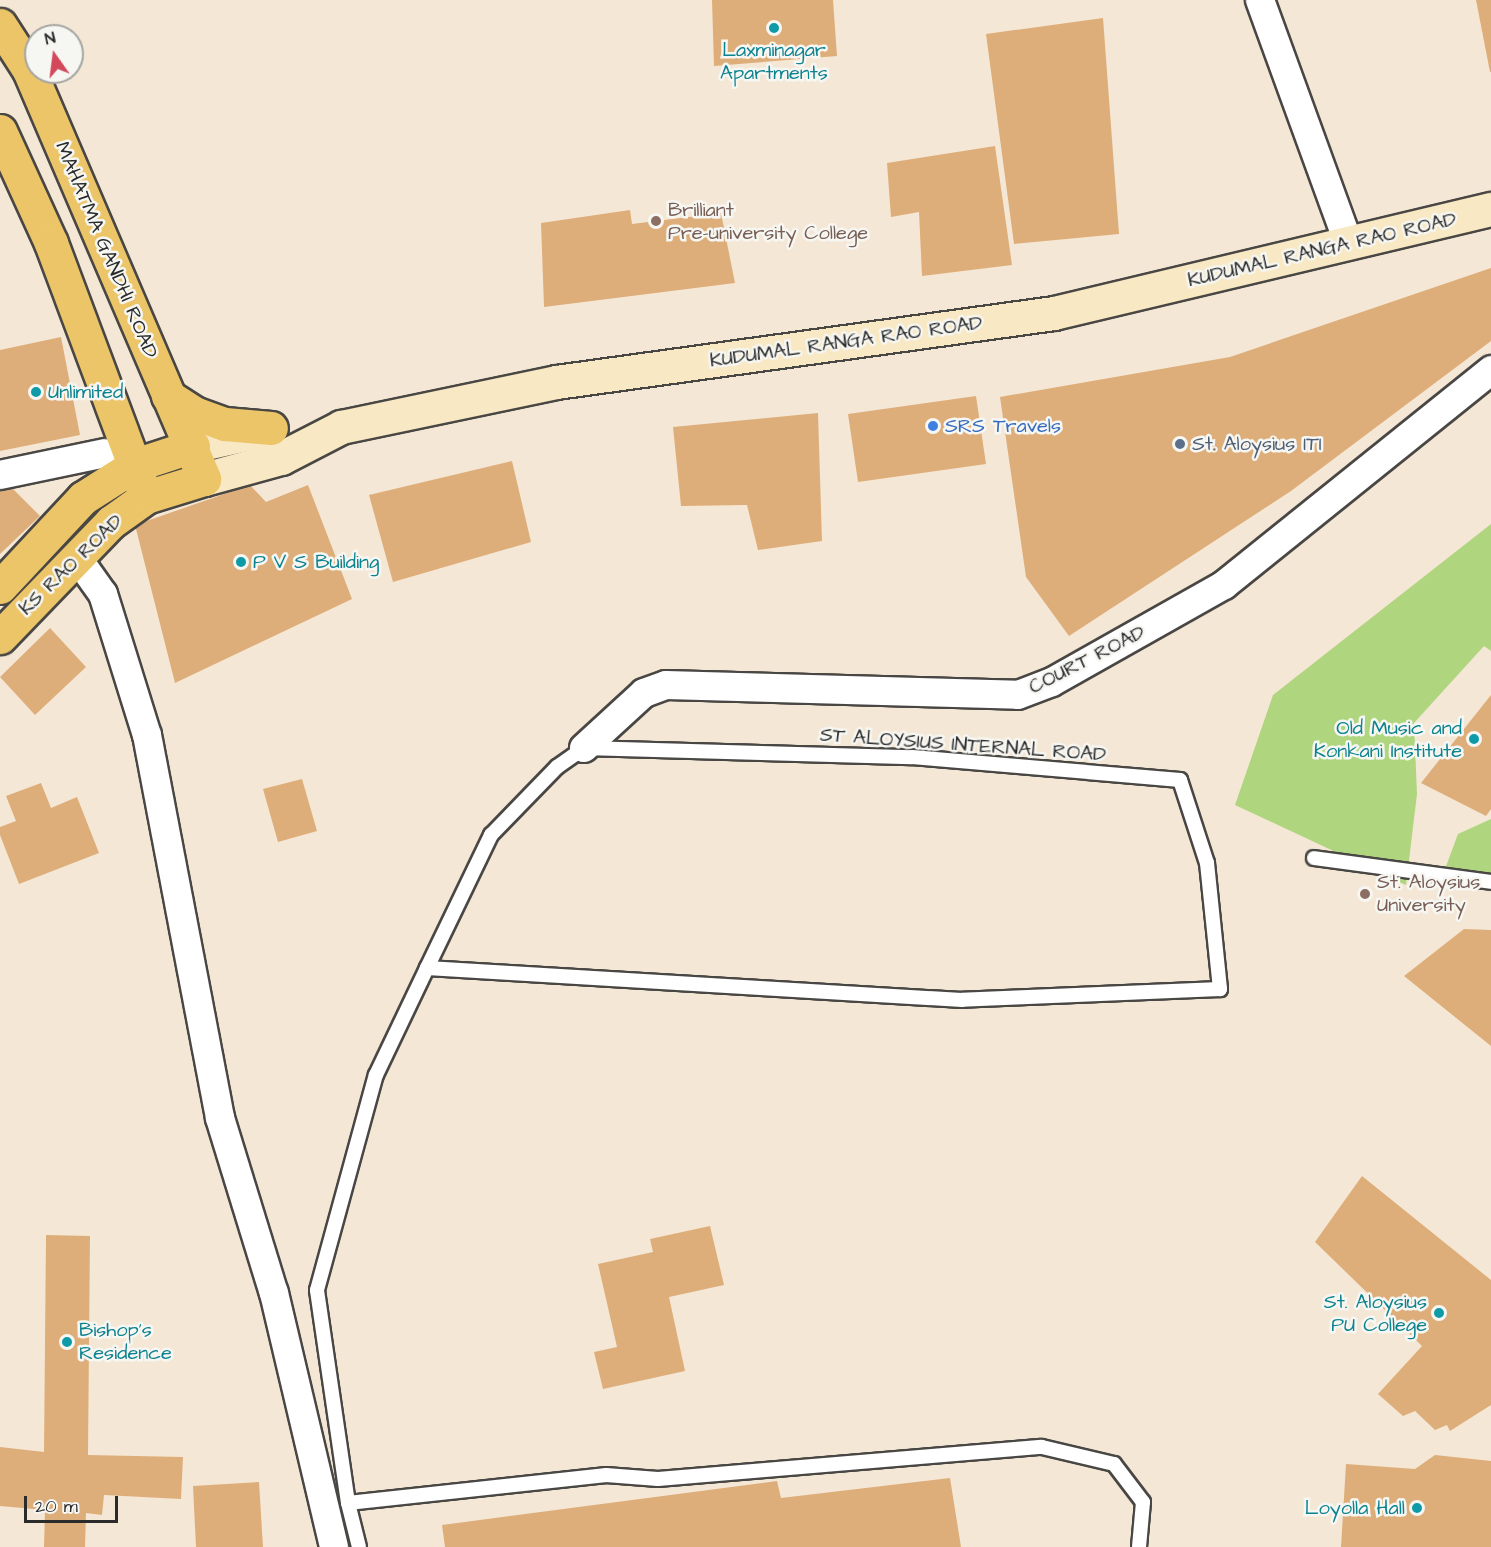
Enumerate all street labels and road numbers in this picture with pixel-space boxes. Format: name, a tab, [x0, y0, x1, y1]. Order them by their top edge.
street label: MAHATMA GANDHI ROAD	[49, 138, 163, 362]
street label: KUDUMAL RANGA RAO ROAD	[1185, 207, 1459, 293]
street label: KUDUMAL RANGA RAO ROAD	[708, 311, 984, 373]
street label: KS RAO ROAD	[14, 510, 128, 620]
street label: COURT ROAD	[1025, 620, 1149, 700]
street label: ST ALOYSIUS INTERNAL ROAD	[819, 723, 1107, 767]

